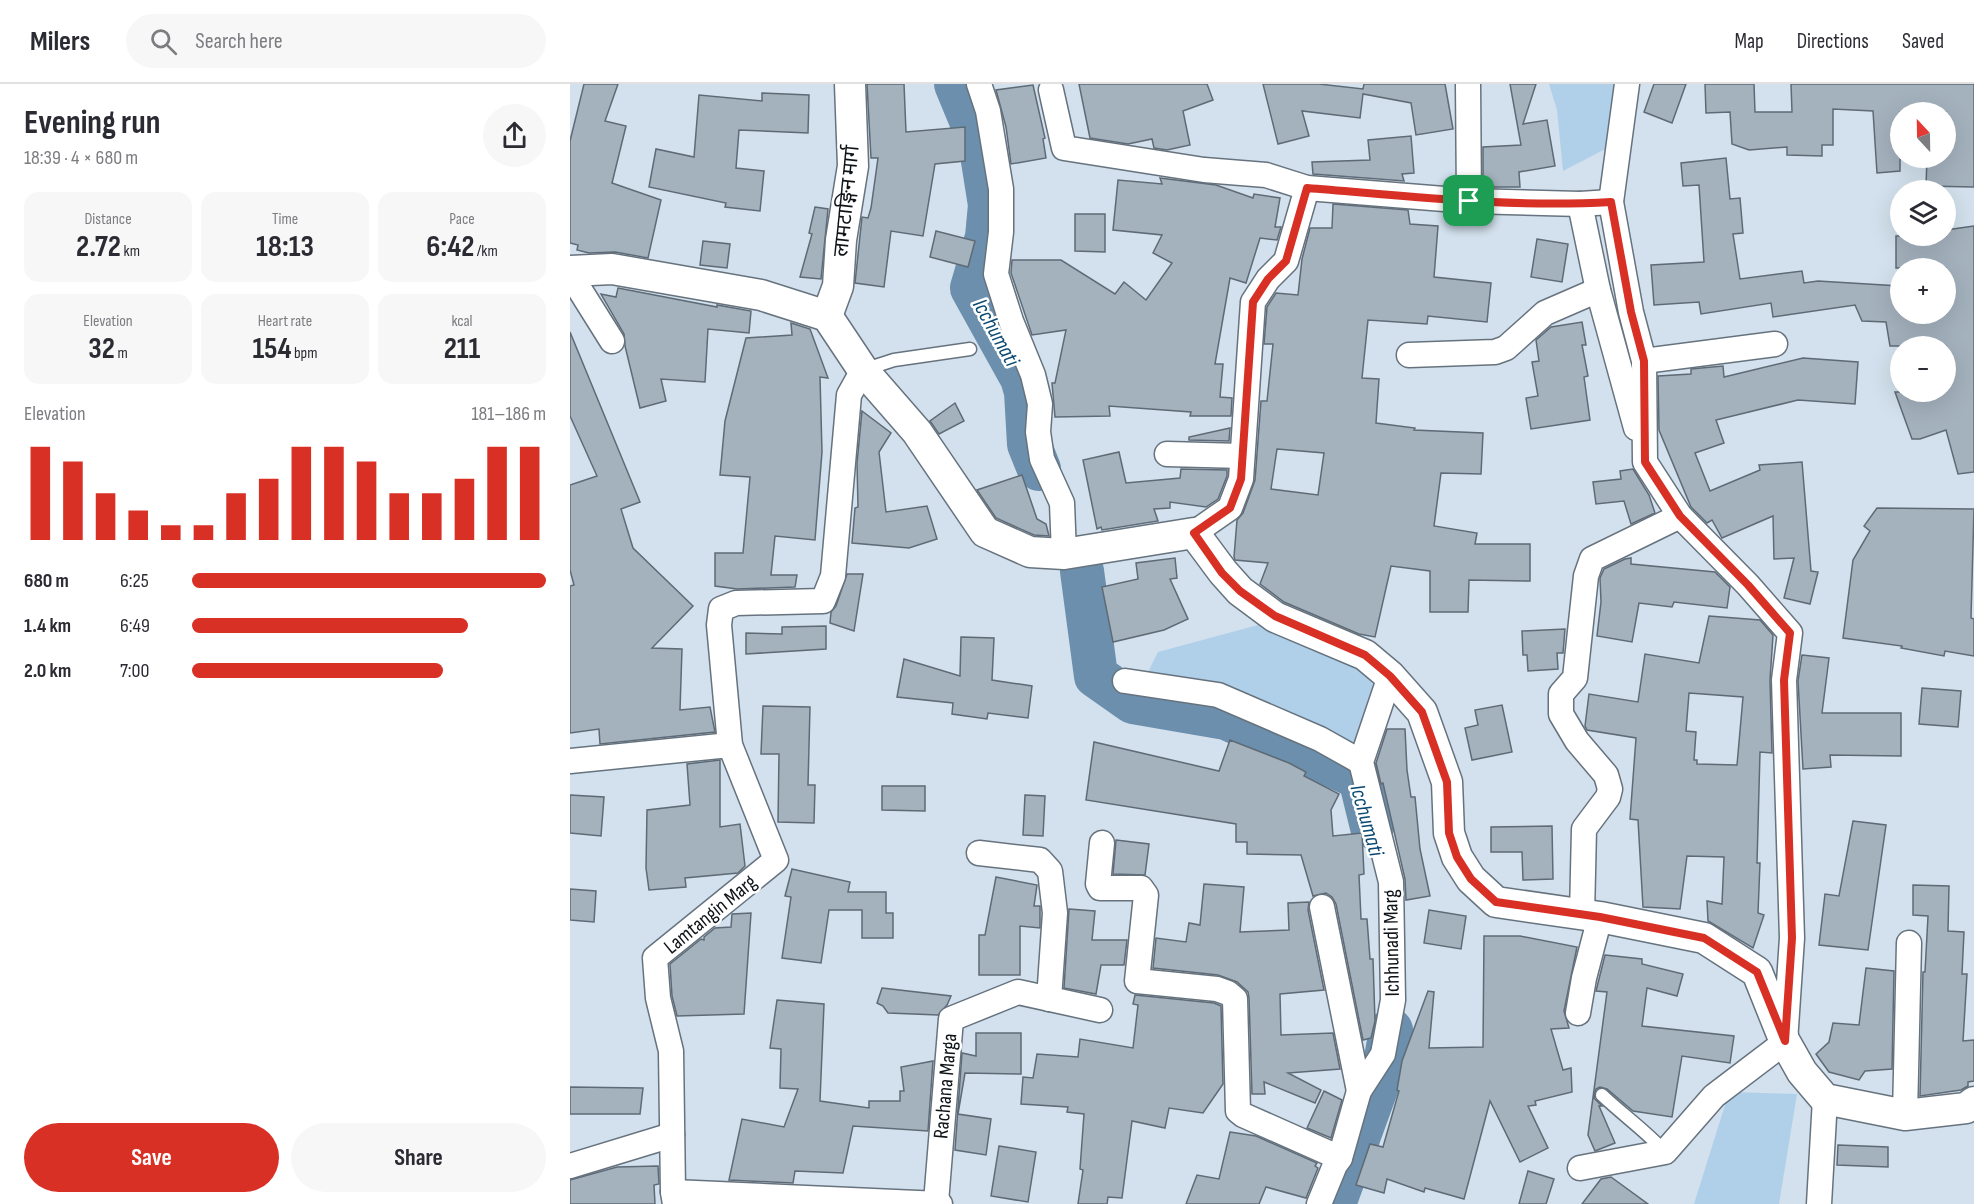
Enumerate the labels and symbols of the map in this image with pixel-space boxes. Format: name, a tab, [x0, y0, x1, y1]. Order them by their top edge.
north arrow	[1890, 102, 1956, 168]
street label: लामटाङ्गिन मार्ग	[828, 143, 865, 258]
pin	[1443, 175, 1494, 226]
water label: Icchumati	[966, 294, 1026, 372]
water label: Icchumati	[1343, 782, 1390, 860]
street label: Lamtangin Marg	[659, 869, 762, 959]
street label: Ichhunadi Marg	[1378, 889, 1405, 997]
street label: Rachana Marga	[928, 1032, 963, 1140]

